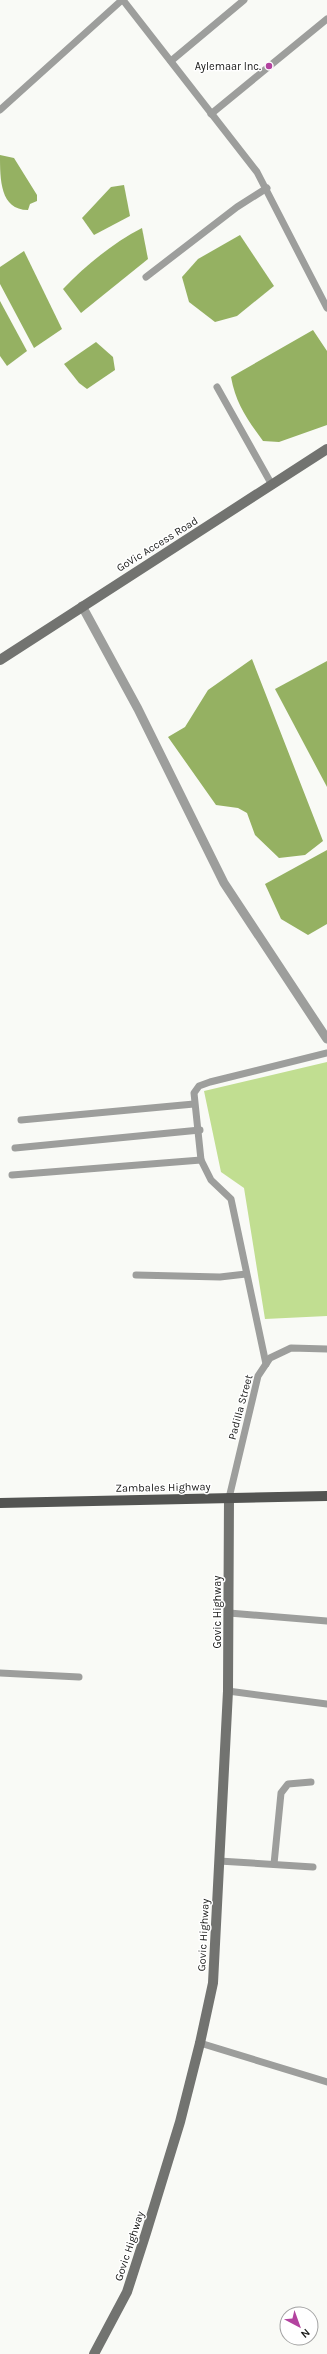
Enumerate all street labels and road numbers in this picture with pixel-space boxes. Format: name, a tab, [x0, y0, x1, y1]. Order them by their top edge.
street label: GoVic Access Road	[114, 514, 200, 575]
street label: Padilla Street	[226, 1373, 255, 1441]
street label: Zambales Highway	[115, 1480, 211, 1495]
street label: Govic Highway	[211, 1576, 224, 1648]
street label: Govic Highway	[195, 1898, 212, 1972]
street label: Govic Highway	[112, 2210, 147, 2283]

